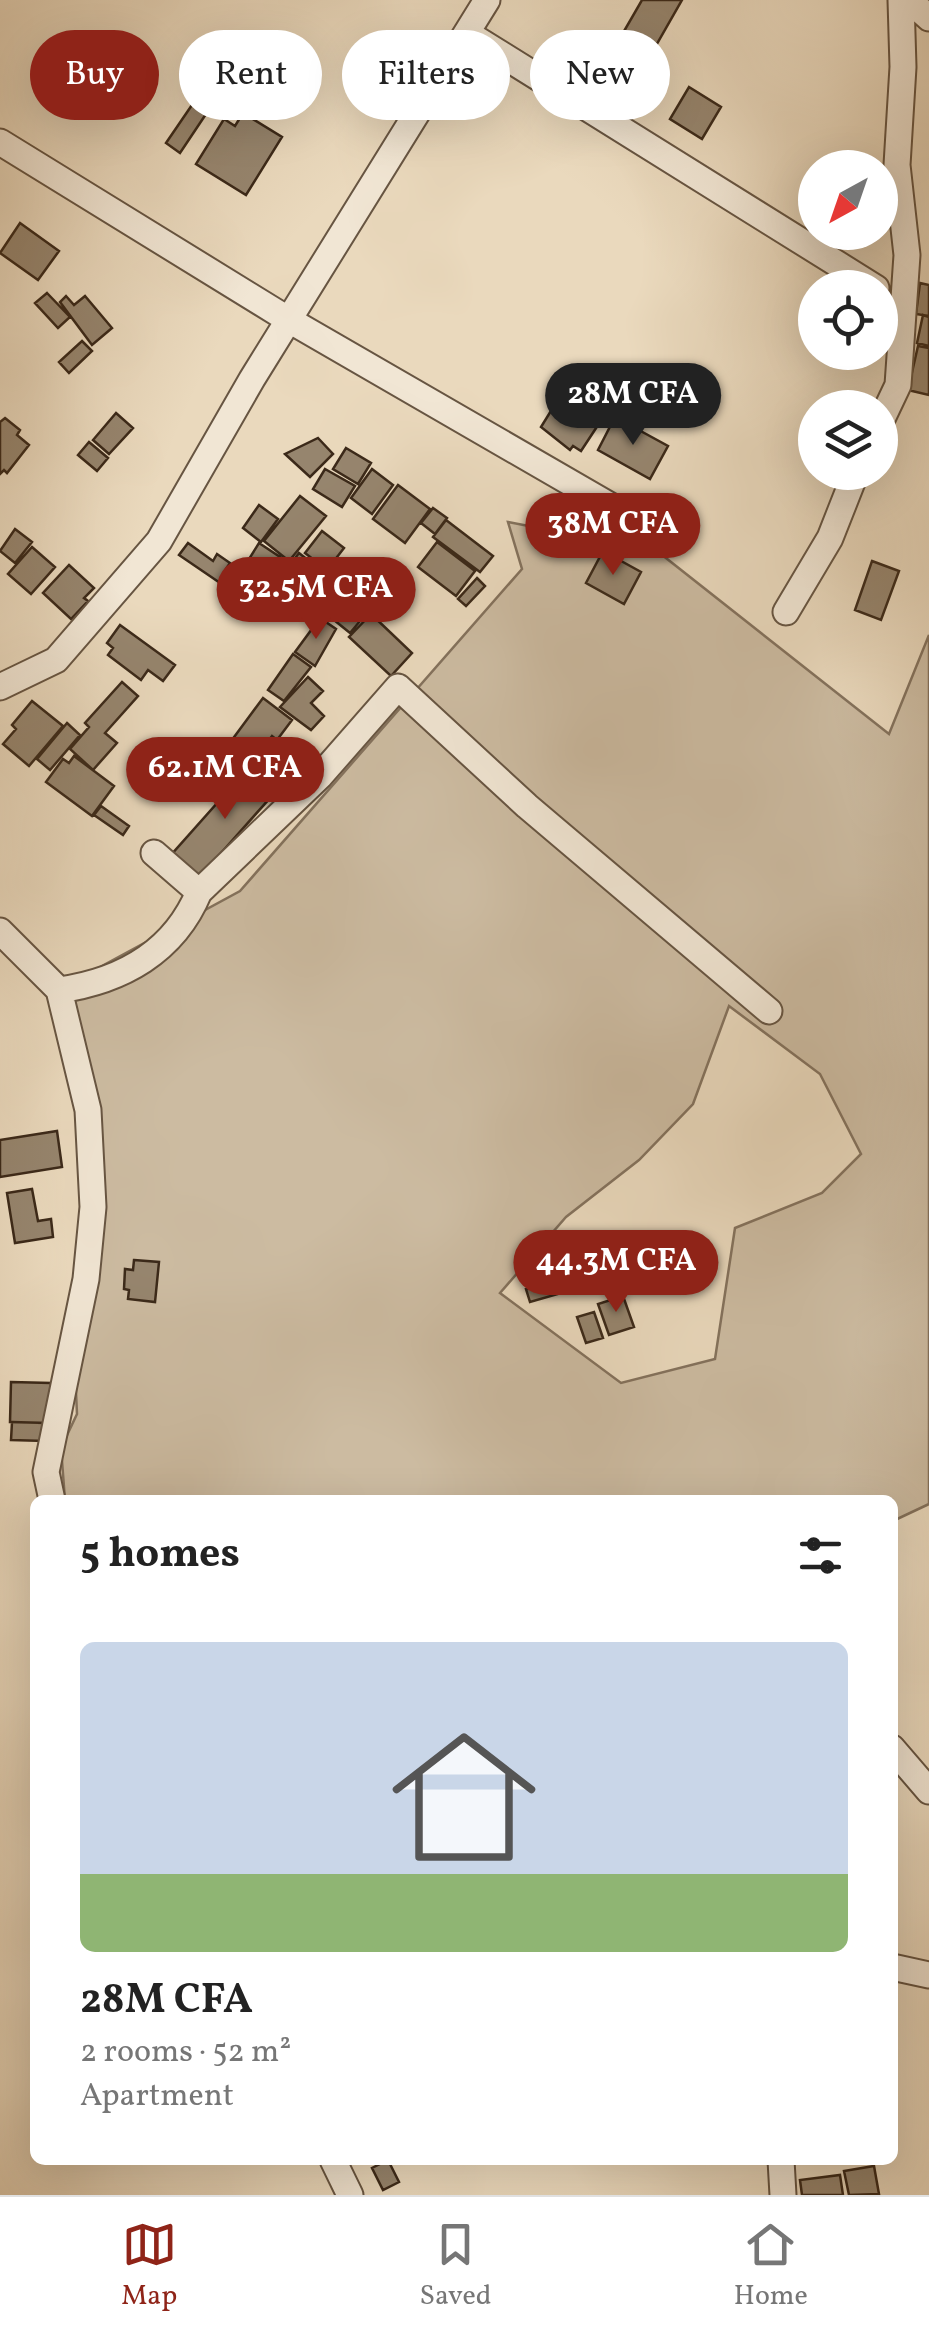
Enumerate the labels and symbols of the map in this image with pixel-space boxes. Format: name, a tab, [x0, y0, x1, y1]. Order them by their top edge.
north arrow	[798, 150, 898, 250]
pin: 28M CFA	[541, 363, 725, 448]
pin: 38M CFA	[521, 493, 705, 578]
pin: 32.5M CFA	[202, 557, 430, 642]
pin: 62.1M CFA	[111, 737, 339, 822]
pin: 44.3M CFA	[502, 1230, 730, 1315]

